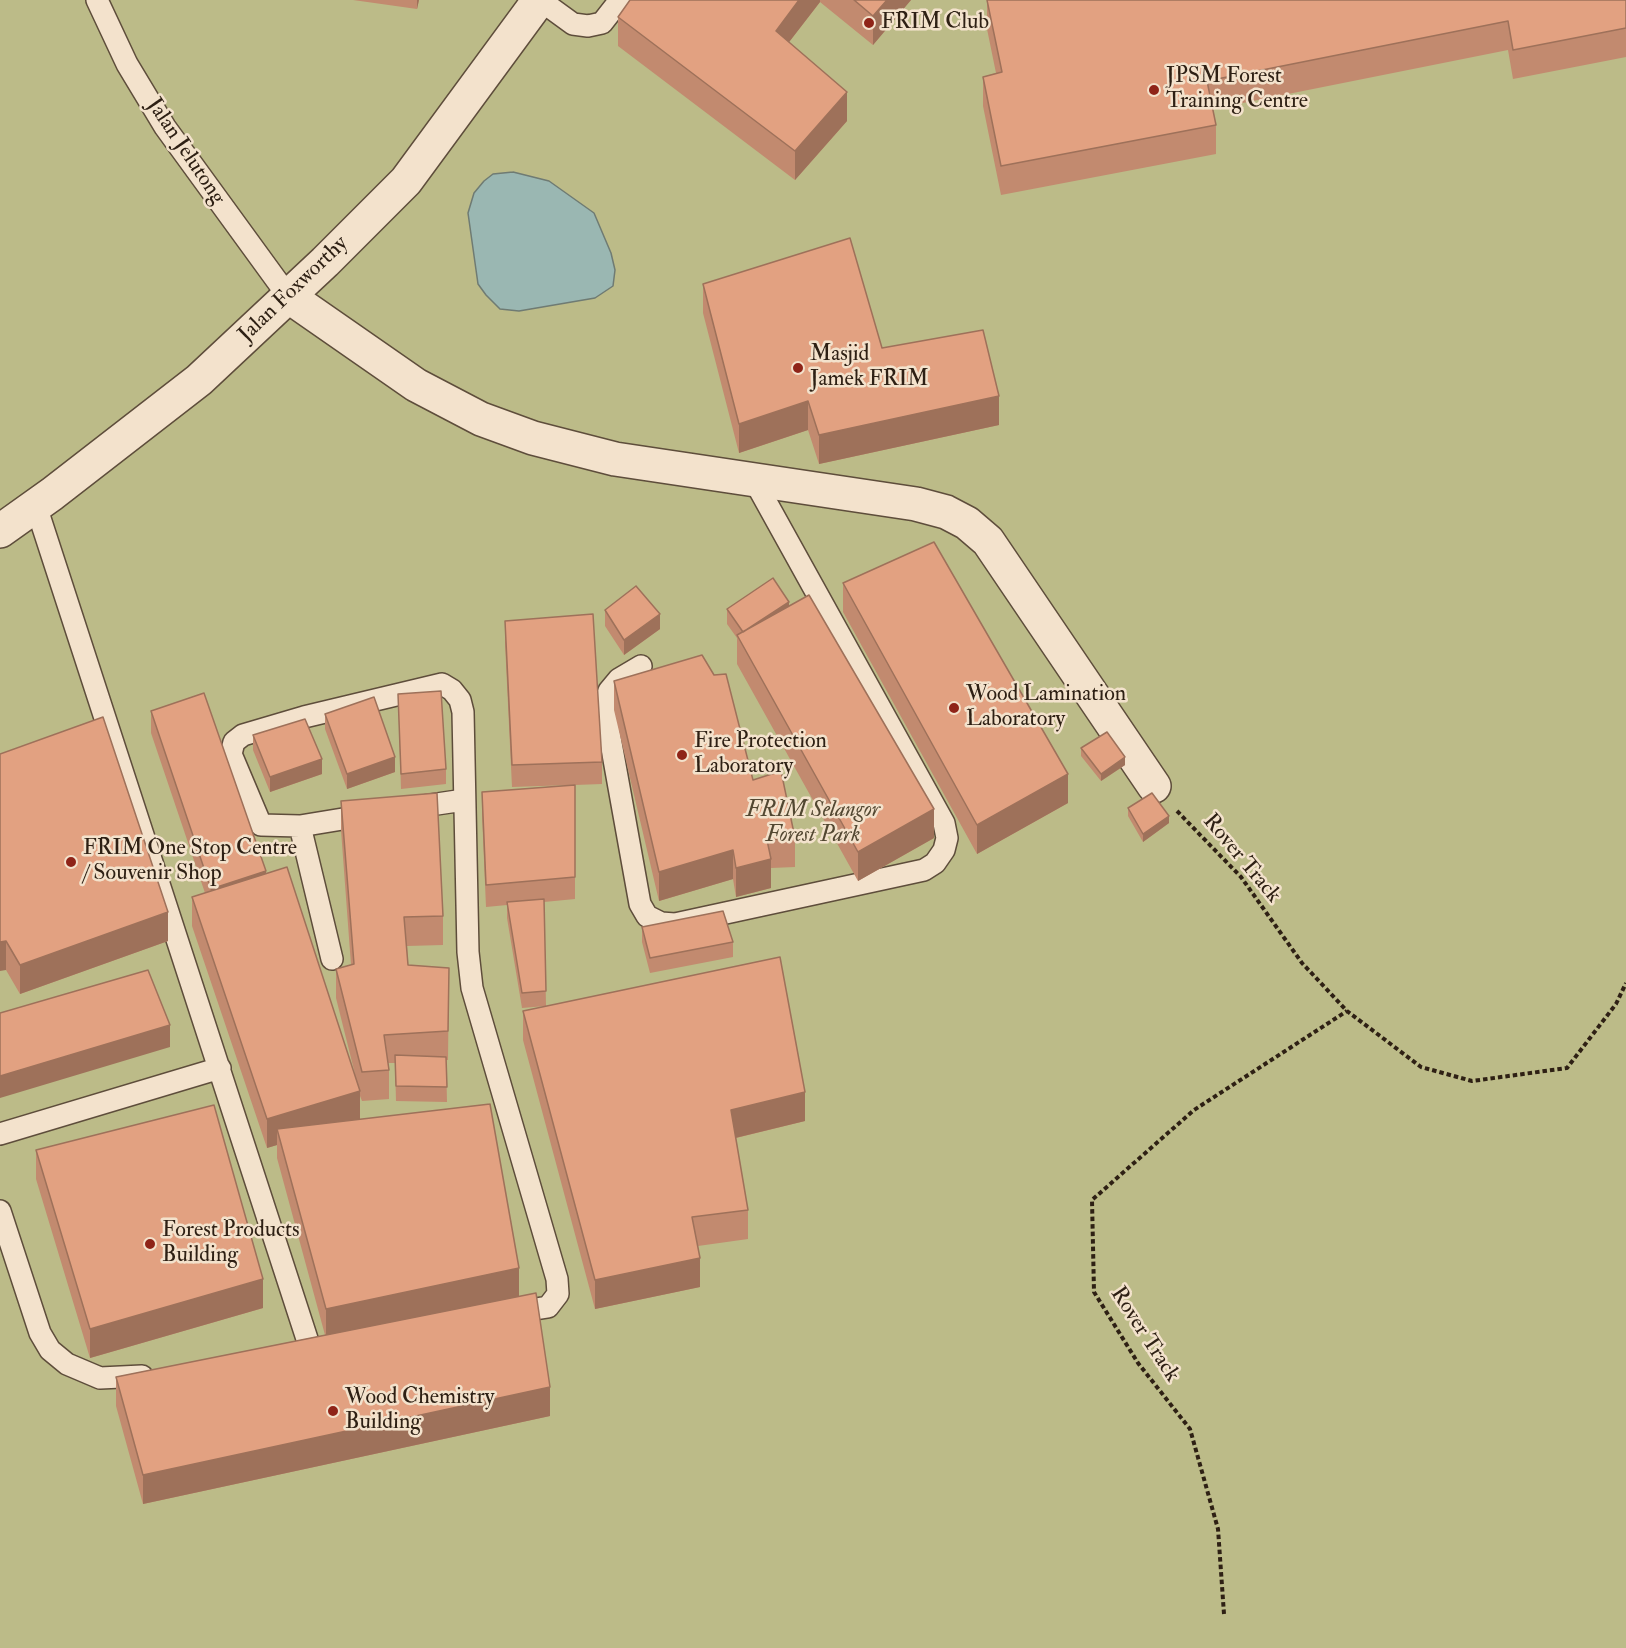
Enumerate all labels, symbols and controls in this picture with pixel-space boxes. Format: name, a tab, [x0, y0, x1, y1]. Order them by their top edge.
place label: FRIM Club	[881, 10, 989, 36]
marker: FRIM Club	[862, 16, 876, 30]
place label: JPSM Forest Training Centre	[1166, 64, 1308, 116]
marker: JPSM Forest Training Centre	[1147, 83, 1161, 97]
street label: Jalan Jelutong	[140, 94, 230, 210]
street label: Jalan Foxworthy	[234, 231, 354, 349]
place label: Masjid Jamek FRIM	[810, 342, 929, 394]
marker: Masjid Jamek FRIM	[791, 361, 805, 375]
place label: Wood Lamination Laboratory	[966, 682, 1126, 734]
marker: Wood Lamination Laboratory	[947, 701, 961, 715]
place label: Fire Protection Laboratory	[694, 729, 827, 780]
marker: Fire Protection Laboratory	[675, 748, 689, 762]
park label: FRIM Selangor Forest Park	[746, 798, 880, 849]
street label: Rover Track	[1196, 809, 1286, 909]
place label: FRIM One Stop Centre / Souvenir Shop	[83, 836, 297, 888]
marker: FRIM One Stop Centre / Souvenir Shop	[64, 855, 78, 869]
place label: Forest Products Building	[162, 1218, 300, 1270]
marker: Forest Products Building	[143, 1237, 157, 1251]
street label: Rover Track	[1104, 1283, 1184, 1387]
place label: Wood Chemistry Building	[345, 1385, 494, 1436]
marker: Wood Chemistry Building	[326, 1404, 340, 1418]

